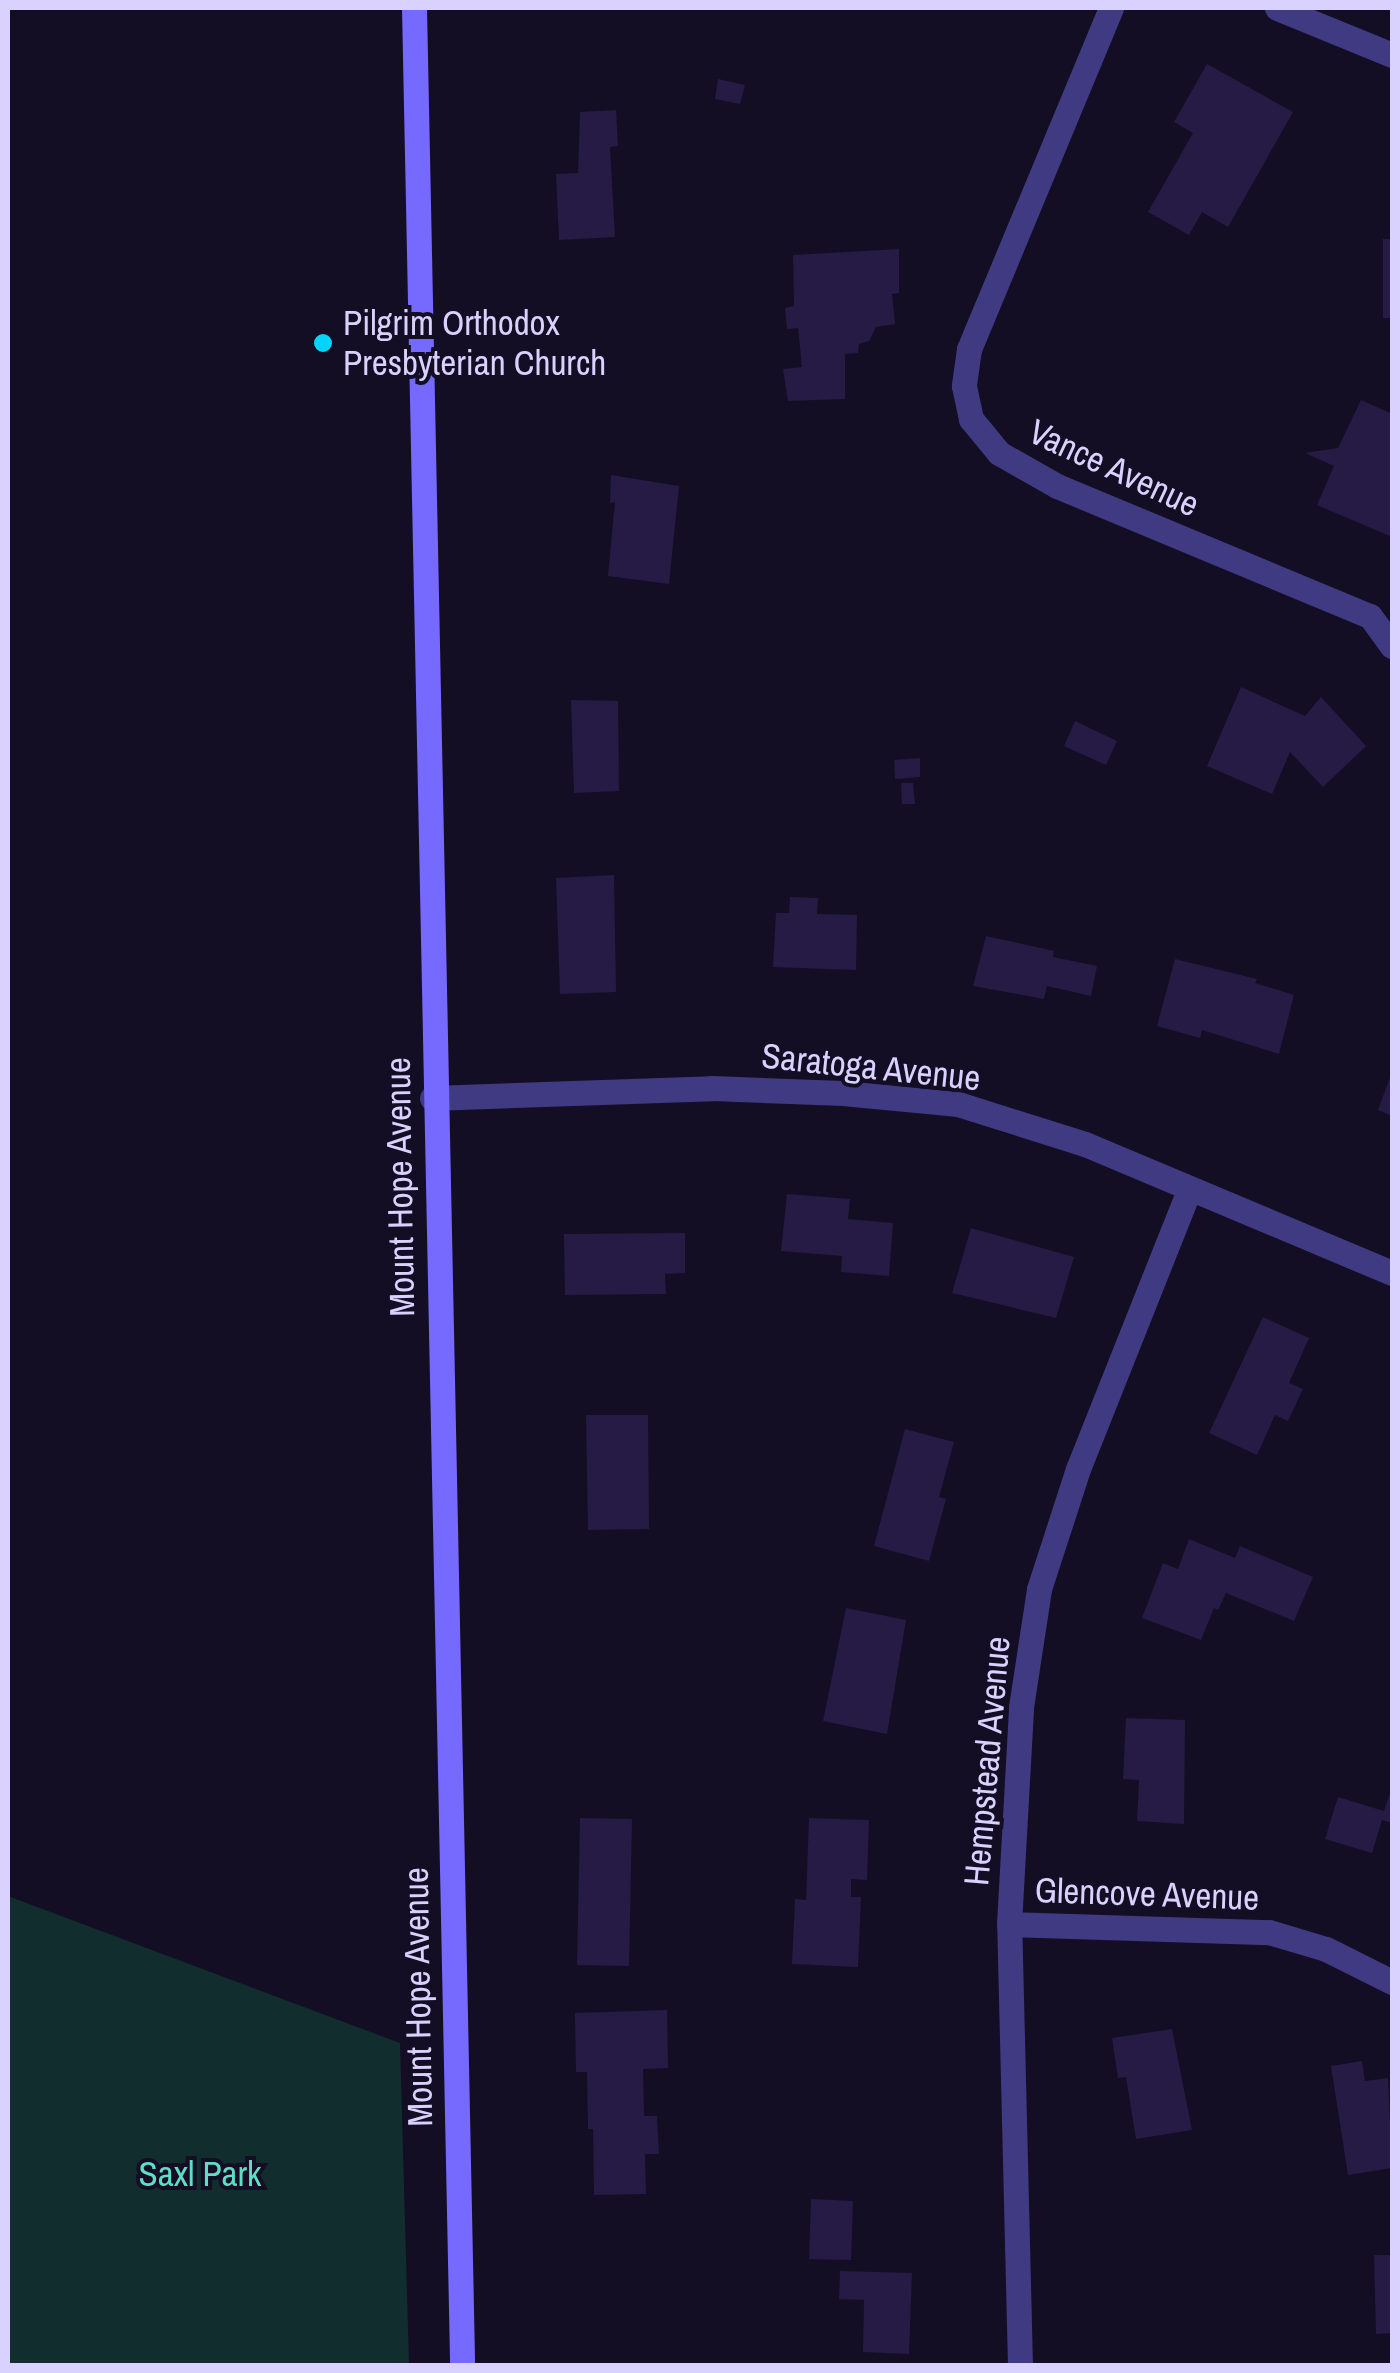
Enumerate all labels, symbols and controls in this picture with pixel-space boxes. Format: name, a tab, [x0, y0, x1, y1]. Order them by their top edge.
place label: Pilgrim Orthodox Presbyterian Church	[343, 302, 606, 384]
marker: Pilgrim Orthodox Presbyterian Church	[312, 332, 334, 354]
street label: Vance Avenue	[1022, 410, 1206, 526]
street label: Saratoga Avenue	[759, 1035, 983, 1099]
street label: Mount Hope Avenue	[377, 1056, 423, 1318]
street label: Hempstead Avenue	[955, 1634, 1019, 1888]
street label: Mount Hope Avenue	[395, 1866, 441, 2128]
street label: Glencove Avenue	[1033, 1869, 1261, 1919]
park label: Saxl Park	[139, 2153, 261, 2195]

